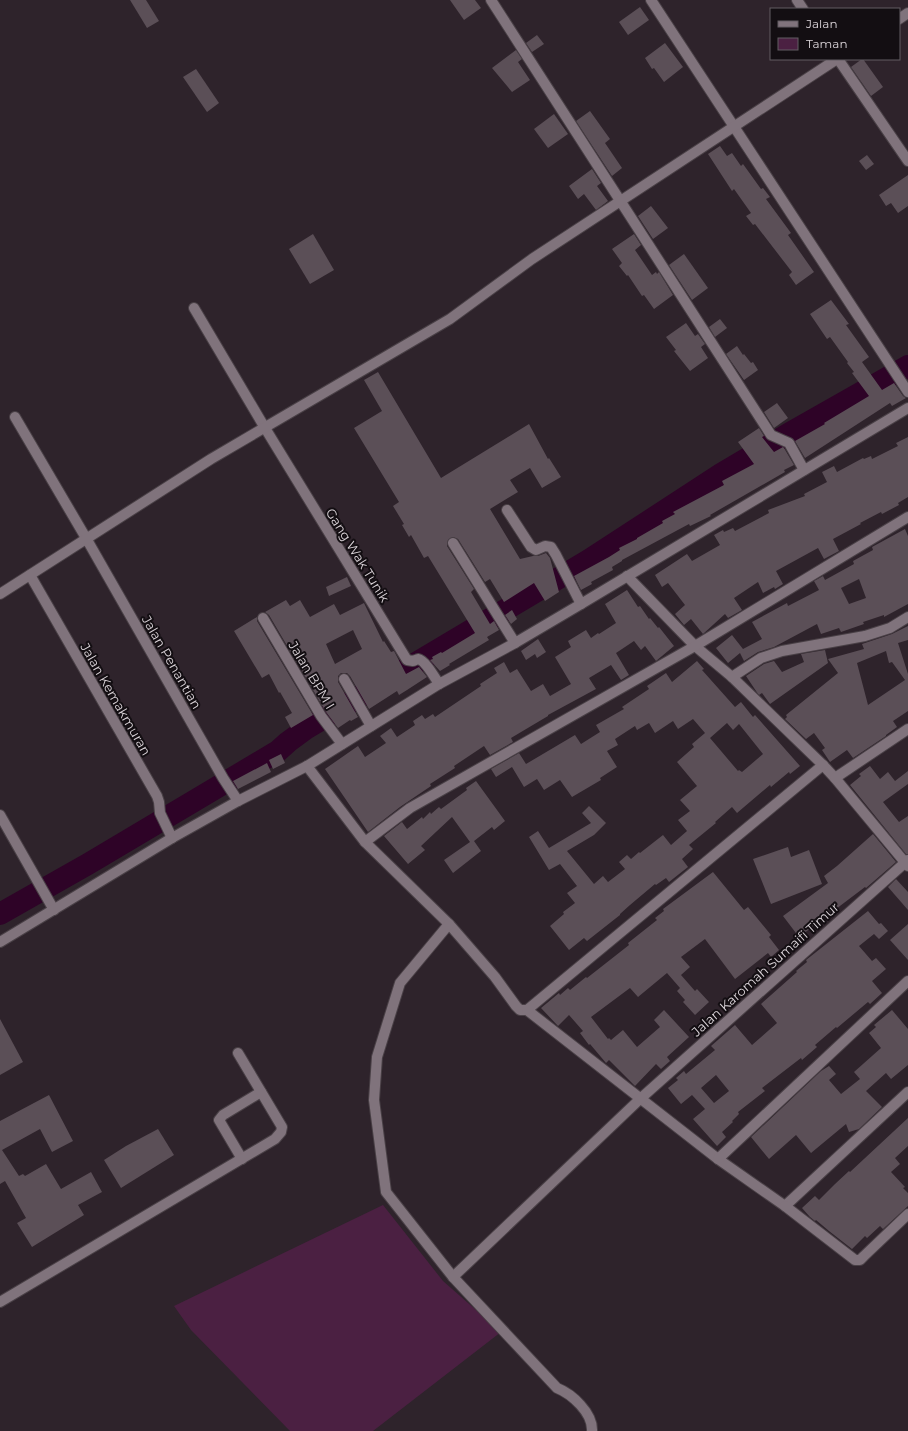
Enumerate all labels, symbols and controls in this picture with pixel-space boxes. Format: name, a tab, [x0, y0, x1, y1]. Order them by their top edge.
legend	[770, 8, 900, 60]
text: Jalan	[805, 16, 838, 31]
text: Taman	[806, 36, 848, 51]
street label: Gang Wak Tunik	[323, 505, 393, 605]
street label: Jalan Penantian	[138, 612, 205, 711]
street label: Jalan BPM I	[285, 637, 339, 712]
street label: Jalan Kemakmuran	[77, 639, 155, 758]
street label: Jalan Karomah Sumaifi Timur	[687, 899, 842, 1040]

